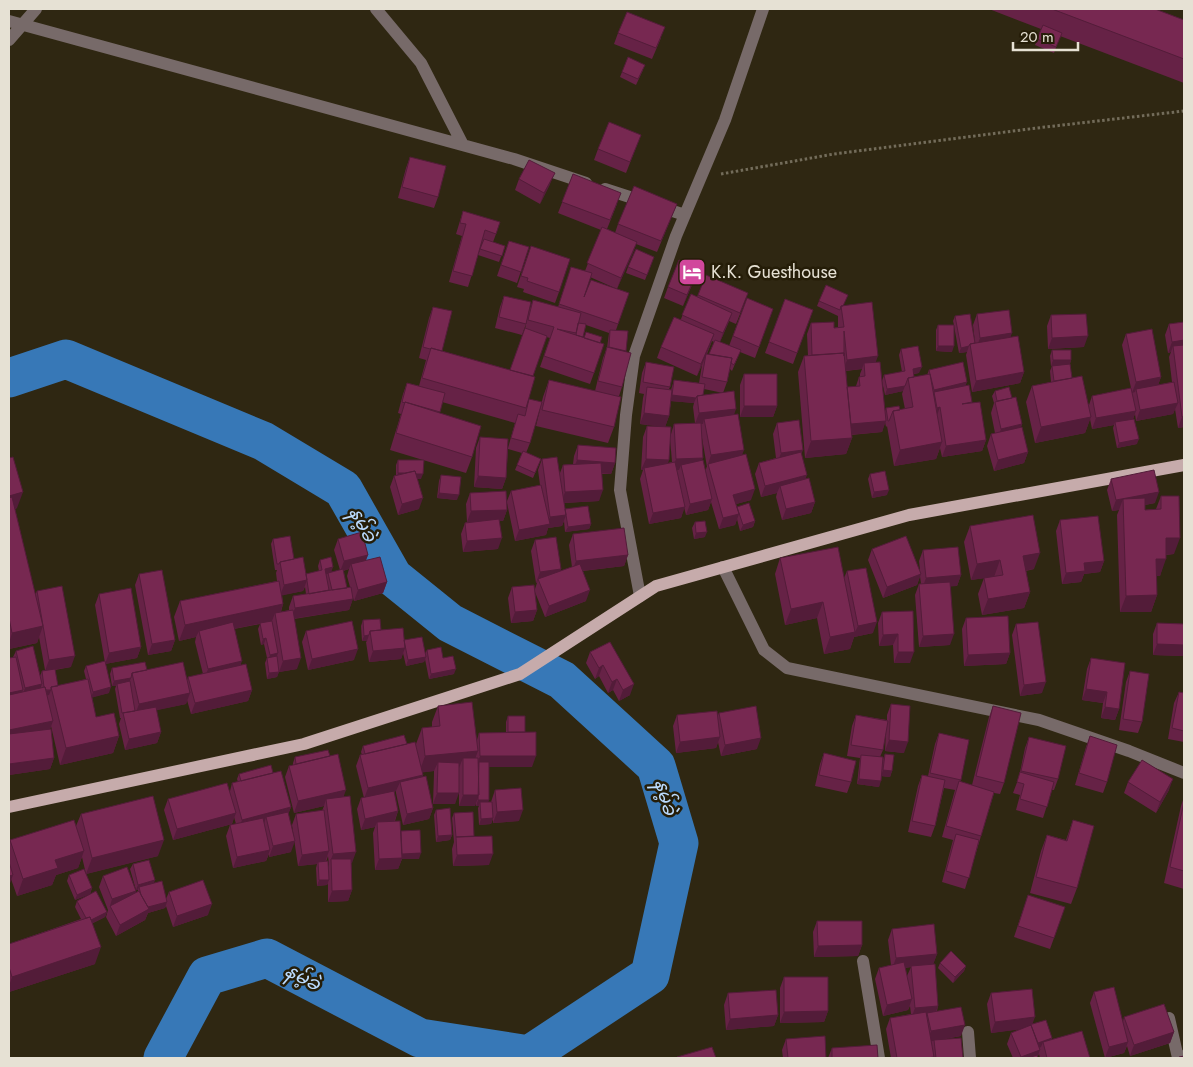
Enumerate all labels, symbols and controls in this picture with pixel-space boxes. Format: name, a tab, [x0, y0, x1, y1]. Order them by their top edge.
scale bar	[1013, 20, 1078, 52]
text: 20 m	[1020, 26, 1054, 48]
hotel icon: K.K. Guesthouse	[677, 257, 707, 287]
place label: K.K. Guesthouse	[711, 259, 837, 285]
water label: နမ့်ခဲ	[341, 501, 384, 548]
water label: နမ့်ခဲ	[646, 776, 685, 820]
water label: နမ့်ခဲ	[280, 957, 326, 1000]

